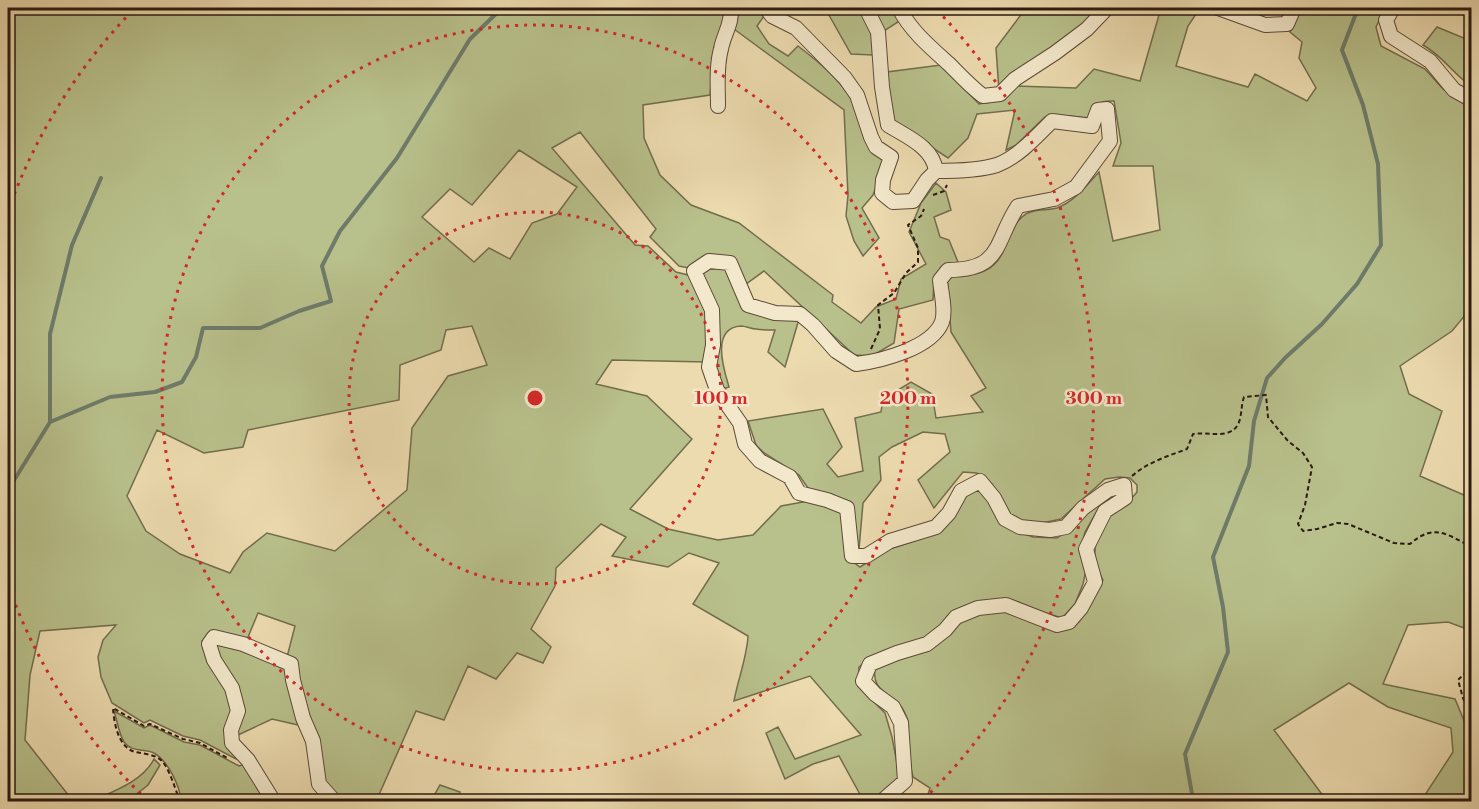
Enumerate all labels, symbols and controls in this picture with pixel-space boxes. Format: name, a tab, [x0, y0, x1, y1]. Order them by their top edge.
text: 100 m	[694, 387, 748, 410]
text: 200 m	[880, 387, 937, 410]
text: 300 m	[1066, 387, 1123, 410]
centre of rings	[525, 388, 545, 408]

